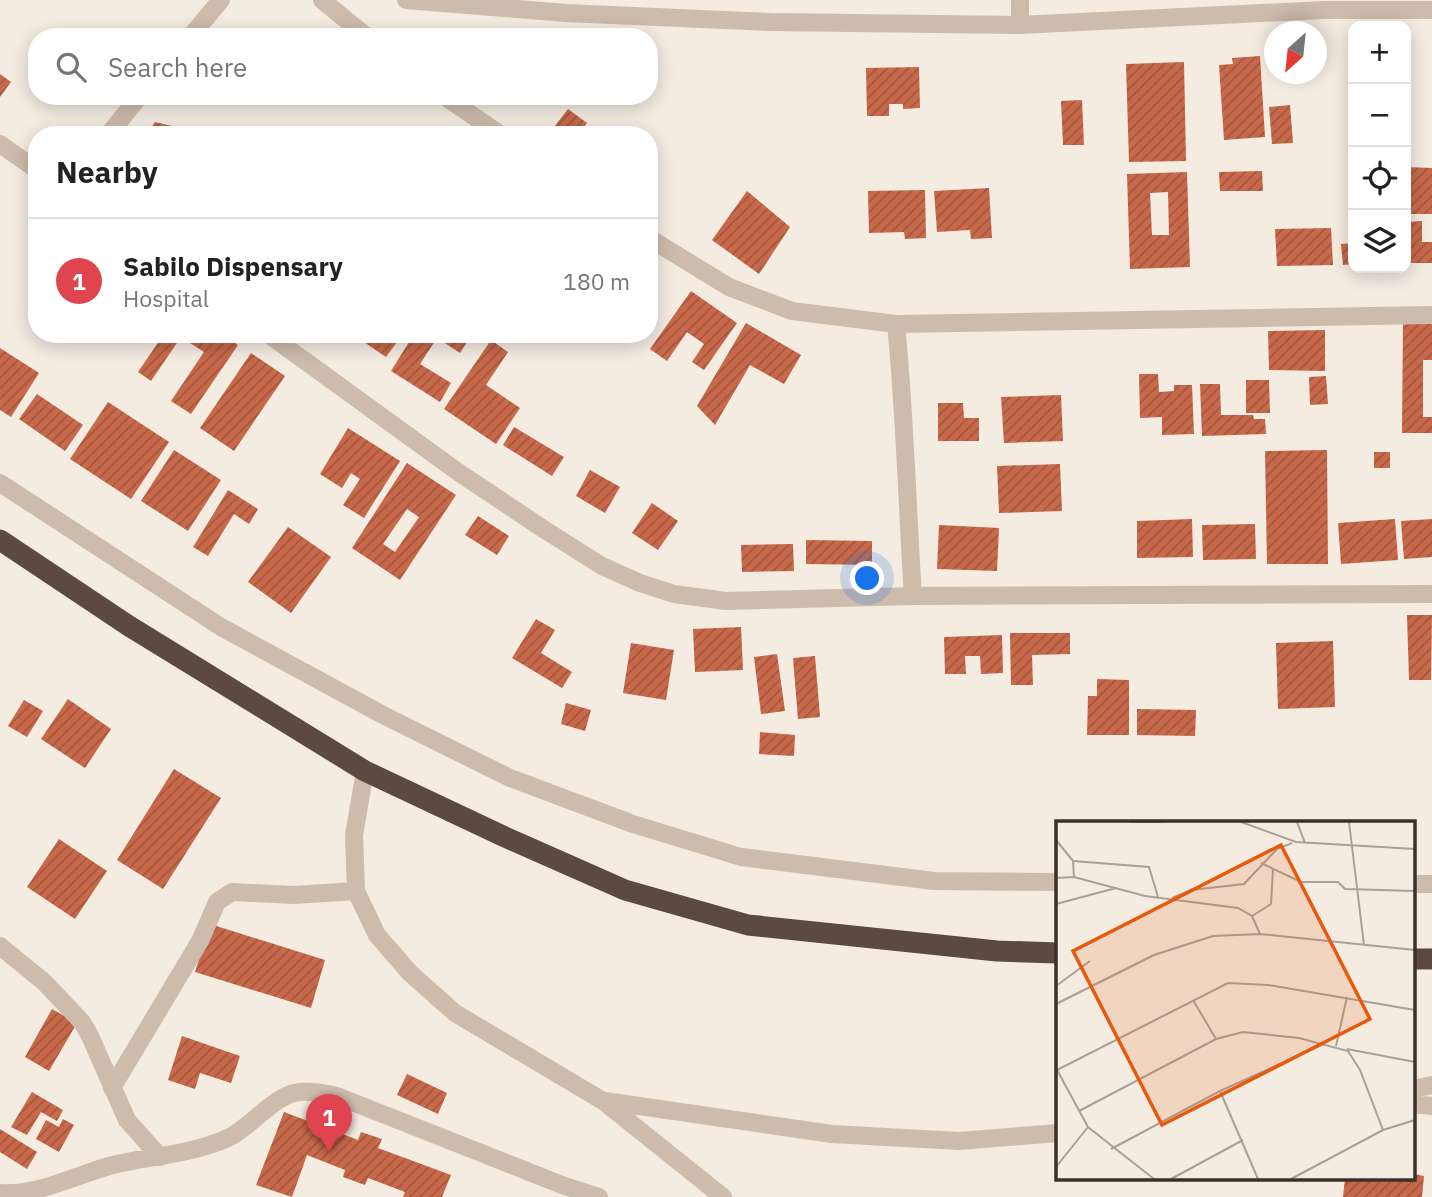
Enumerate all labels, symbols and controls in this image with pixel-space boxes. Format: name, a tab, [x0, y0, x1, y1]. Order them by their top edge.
north arrow	[1264, 21, 1327, 84]
map controls	[1348, 21, 1411, 273]
button: +	[1348, 21, 1411, 84]
search box	[28, 28, 658, 105]
icon: search	[52, 48, 90, 86]
text: Search here	[108, 50, 247, 84]
button: −	[1348, 84, 1411, 147]
button: locate	[1348, 147, 1411, 210]
text: Nearby	[56, 152, 158, 191]
button: layers	[1348, 210, 1411, 273]
text: Sabilo Dispensary	[123, 249, 343, 283]
text: 1	[72, 266, 86, 296]
text: 180 m	[563, 266, 630, 296]
text: Hospital	[123, 283, 209, 313]
your location	[850, 561, 884, 595]
inset map	[1056, 821, 1414, 1180]
pin: 1	[306, 1094, 352, 1152]

